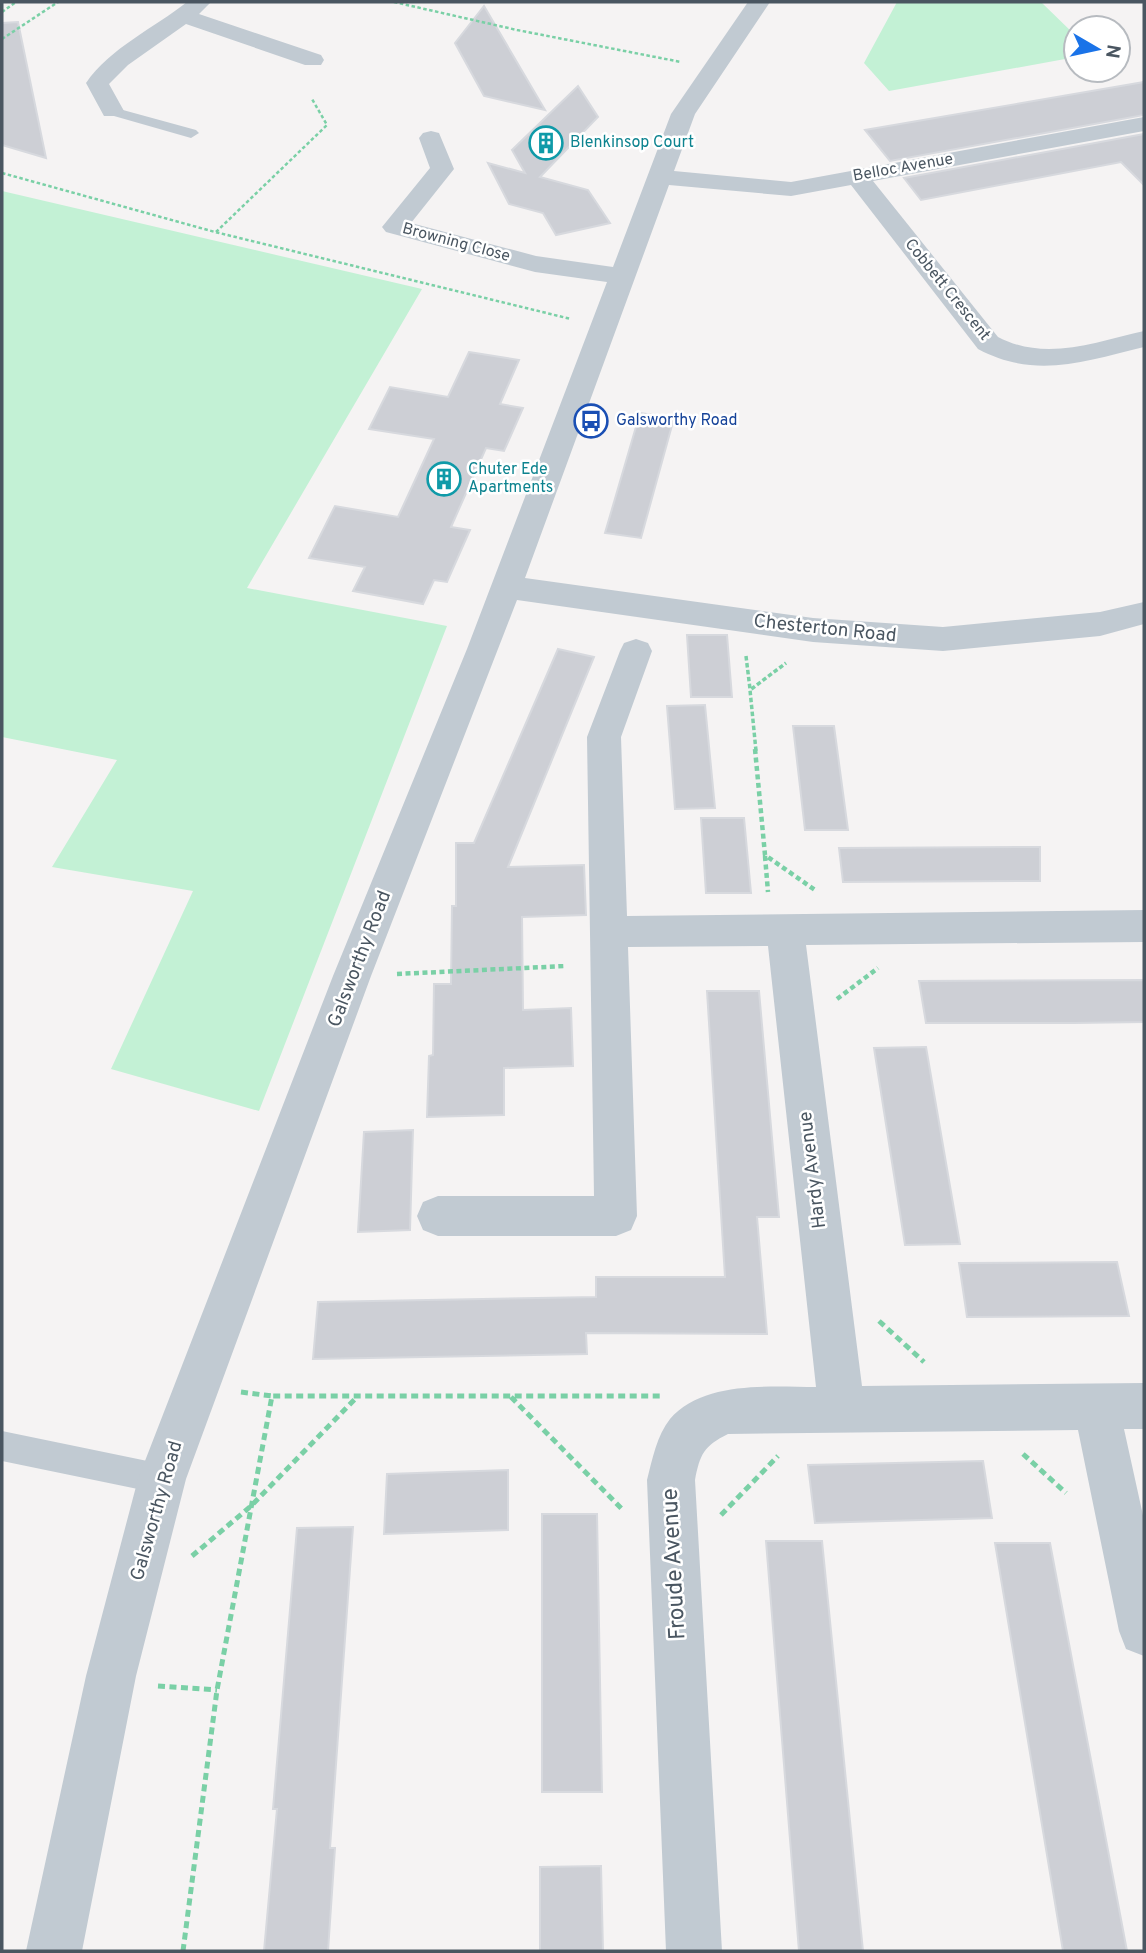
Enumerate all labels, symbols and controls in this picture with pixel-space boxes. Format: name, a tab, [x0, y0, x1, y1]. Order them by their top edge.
north arrow	[1062, 14, 1132, 84]
text: N	[1099, 43, 1125, 60]
building icon: Blenkinsop Court	[527, 124, 565, 162]
place label: Blenkinsop Court	[570, 133, 694, 153]
street label: Belloc Avenue	[851, 149, 955, 187]
street label: Browning Close	[400, 219, 512, 267]
street label: Cobbett Crescent	[900, 235, 994, 345]
bus stop icon: Galsworthy Road	[572, 402, 610, 440]
place label: Galsworthy Road	[616, 411, 738, 431]
building icon: Chuter Ede Apartments	[425, 460, 463, 498]
place label: Chuter Ede Apartments	[468, 460, 553, 498]
street label: Chesterton Road	[752, 610, 898, 648]
street label: Galsworthy Road	[323, 887, 397, 1031]
street label: Hardy Avenue	[794, 1110, 832, 1230]
street label: Galsworthy Road	[126, 1438, 188, 1584]
street label: Froude Avenue	[657, 1487, 693, 1641]

